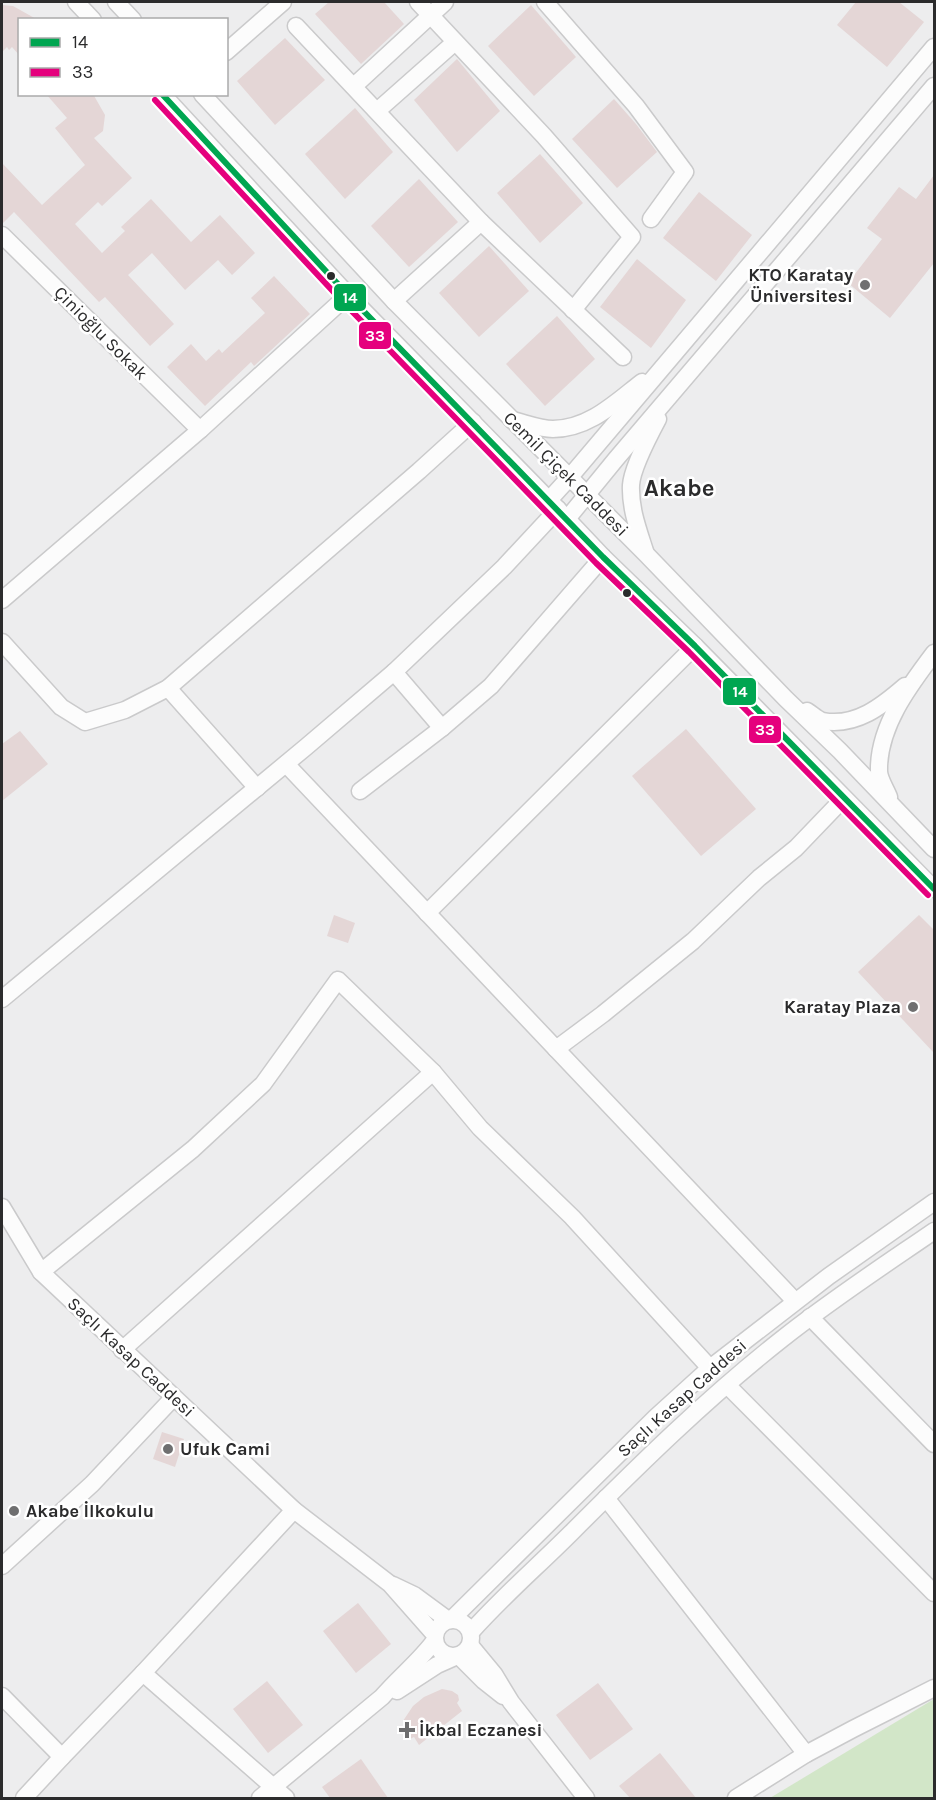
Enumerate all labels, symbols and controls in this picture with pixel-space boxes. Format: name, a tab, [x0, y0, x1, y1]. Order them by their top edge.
legend	[18, 18, 228, 96]
text: 14	[72, 31, 88, 53]
text: 33	[72, 61, 93, 83]
place label: KTO Karatay Üniversitesi	[748, 264, 853, 307]
unlabelled marker	[325, 270, 337, 282]
marker: KTO Karatay Üniversitesi	[858, 278, 872, 292]
street label: Çinioğlu Sokak	[49, 281, 153, 385]
line badge: 14	[333, 283, 367, 312]
text: 14	[342, 288, 358, 307]
line badge: 33	[358, 321, 392, 350]
text: 33	[365, 326, 385, 345]
street label: Cemil Çiçek Caddesi	[499, 407, 633, 541]
district label: Akabe	[644, 474, 714, 502]
unlabelled marker	[621, 587, 633, 599]
line badge: 14	[722, 677, 757, 706]
text: 14	[732, 682, 748, 701]
line badge: 33	[748, 715, 782, 744]
text: 33	[755, 720, 775, 739]
place label: Karatay Plaza	[784, 996, 901, 1018]
marker: Karatay Plaza	[906, 1000, 920, 1014]
street label: Saçlı Kasap Caddesi	[63, 1292, 199, 1422]
street label: Saçlı Kasap Caddesi	[613, 1334, 751, 1462]
place label: Ufuk Cami	[180, 1438, 270, 1460]
marker: Ufuk Cami	[161, 1442, 175, 1456]
place label: Akabe İlkokulu	[26, 1500, 154, 1522]
marker: Akabe İlkokulu	[7, 1504, 21, 1518]
place label: İkbal Eczanesi	[419, 1719, 542, 1741]
marker: İkbal Eczanesi	[400, 1723, 414, 1737]

